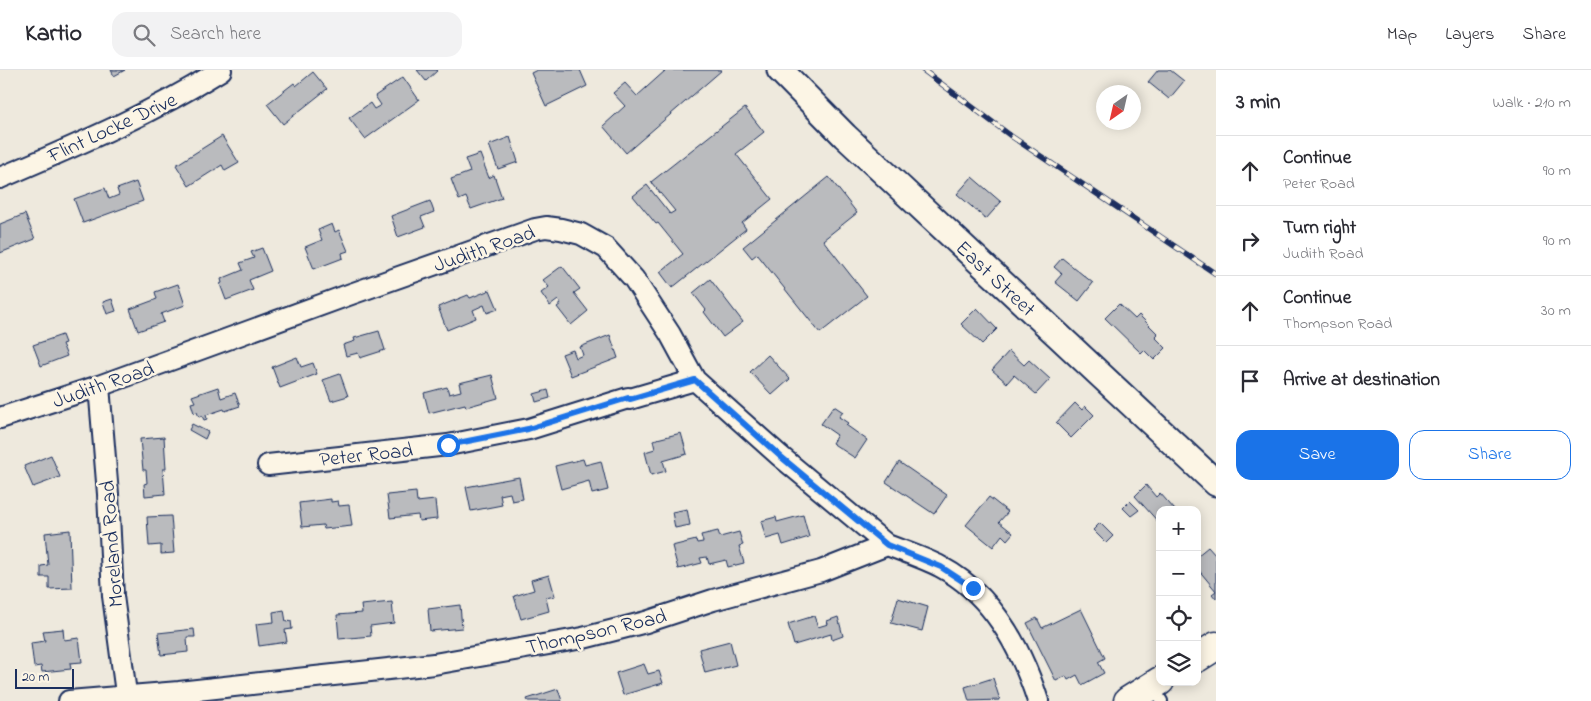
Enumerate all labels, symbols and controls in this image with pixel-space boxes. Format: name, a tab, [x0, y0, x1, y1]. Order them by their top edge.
search box	[112, 12, 462, 57]
text: Kartio	[25, 17, 82, 52]
icon: search	[130, 21, 158, 49]
text: Search here	[170, 21, 261, 48]
text: Map	[1387, 22, 1417, 48]
text: Layers	[1445, 22, 1495, 48]
text: Share	[1523, 22, 1566, 48]
north arrow	[1096, 85, 1141, 130]
street label: Flint Locke Drive	[42, 86, 183, 172]
text: 3 min	[1236, 88, 1280, 118]
text: Walk · 210 m	[1492, 91, 1571, 115]
text: Continue	[1283, 145, 1351, 172]
icon: ahead	[1236, 157, 1264, 185]
text: 90 m	[1543, 159, 1571, 183]
text: Peter Road	[1283, 172, 1355, 196]
text: Turn right	[1283, 215, 1356, 242]
street label: Judith Road	[430, 218, 540, 281]
icon: right	[1236, 227, 1264, 255]
text: 90 m	[1543, 229, 1571, 253]
street label: East Street	[948, 234, 1041, 325]
text: Judith Road	[1283, 242, 1364, 266]
text: Continue	[1283, 285, 1351, 312]
icon: ahead	[1236, 297, 1264, 325]
text: 30 m	[1541, 299, 1571, 323]
text: Thompson Road	[1283, 312, 1392, 336]
street label: Judith Road	[49, 354, 159, 417]
icon: arrive	[1236, 367, 1264, 395]
text: Arrive at destination	[1283, 367, 1440, 394]
button: Save	[1236, 430, 1399, 480]
button: Share	[1409, 430, 1571, 480]
route start	[437, 434, 460, 457]
street label: Peter Road	[318, 436, 415, 476]
street label: Moreland Road	[94, 479, 132, 609]
map controls	[1156, 506, 1201, 686]
button: +	[1156, 506, 1201, 551]
button: −	[1156, 551, 1201, 596]
route end	[962, 577, 985, 600]
button: locate	[1156, 596, 1201, 641]
street label: Thompson Road	[523, 602, 670, 664]
button: layers	[1156, 641, 1201, 686]
scale bar	[15, 666, 74, 689]
text: 20 m	[22, 667, 49, 688]

